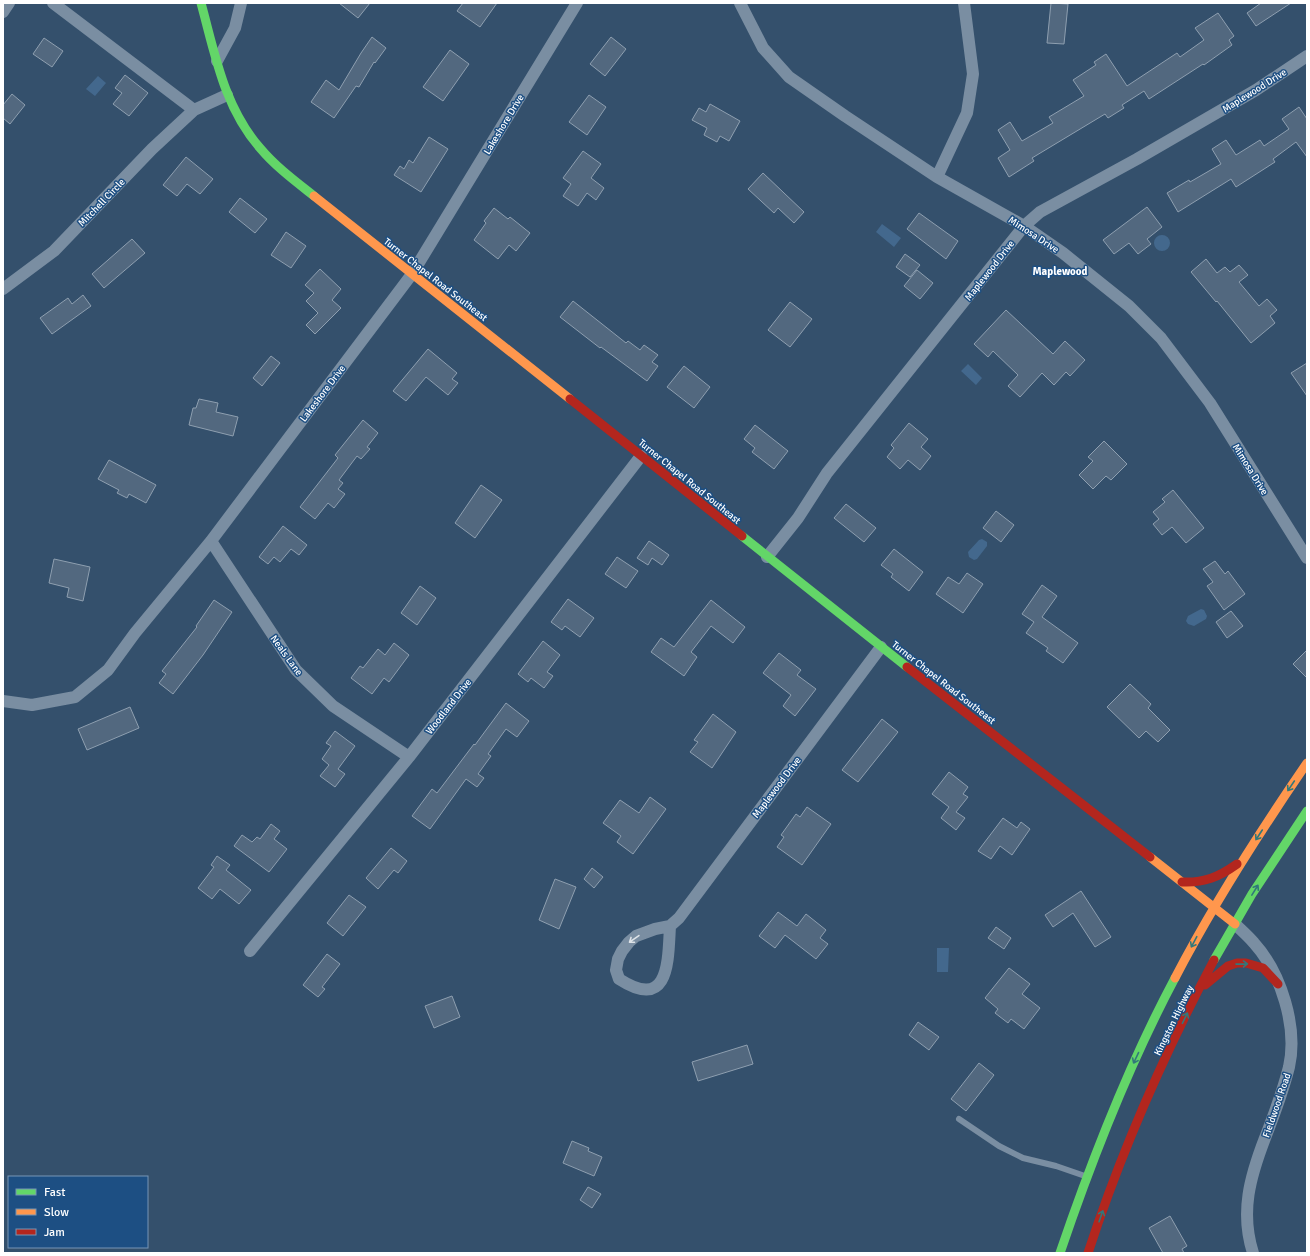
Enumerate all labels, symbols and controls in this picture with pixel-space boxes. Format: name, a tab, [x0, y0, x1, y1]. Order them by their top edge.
street label: Maplewood Drive	[1220, 66, 1289, 115]
street label: Lakeshore Drive	[481, 92, 527, 157]
street label: Mitchell Circle	[76, 176, 128, 229]
street label: Mimosa Drive	[1006, 214, 1061, 256]
street label: Turner Chapel Road Southeast	[381, 236, 490, 324]
street label: Maplewood Drive	[962, 238, 1017, 303]
district label: Maplewood	[1032, 265, 1088, 278]
street label: Lakeshore Drive	[298, 363, 348, 424]
street label: Turner Chapel Road Southeast	[636, 437, 743, 527]
street label: Mimosa Drive	[1230, 442, 1271, 497]
street label: Neals Lane	[268, 633, 305, 678]
street label: Turner Chapel Road Southeast	[889, 639, 998, 727]
street label: Woodland Drive	[423, 676, 474, 737]
street label: Maplewood Drive	[750, 755, 804, 821]
one-way arrow	[1287, 781, 1295, 792]
one-way arrow	[1255, 829, 1263, 840]
one-way arrow	[1251, 885, 1259, 896]
one-way arrow	[629, 935, 640, 943]
one-way arrow	[1190, 936, 1198, 948]
one-way arrow	[1235, 960, 1248, 968]
street label: Kingston Highway	[1152, 983, 1196, 1058]
one-way arrow	[1182, 1012, 1189, 1024]
one-way arrow	[1132, 1052, 1139, 1064]
street label: Fieldwood Road	[1260, 1071, 1294, 1139]
legend	[8, 1176, 148, 1248]
text: Fast	[44, 1185, 65, 1200]
text: Slow	[44, 1205, 69, 1220]
one-way arrow	[1098, 1210, 1105, 1223]
text: Jam	[44, 1225, 65, 1240]

